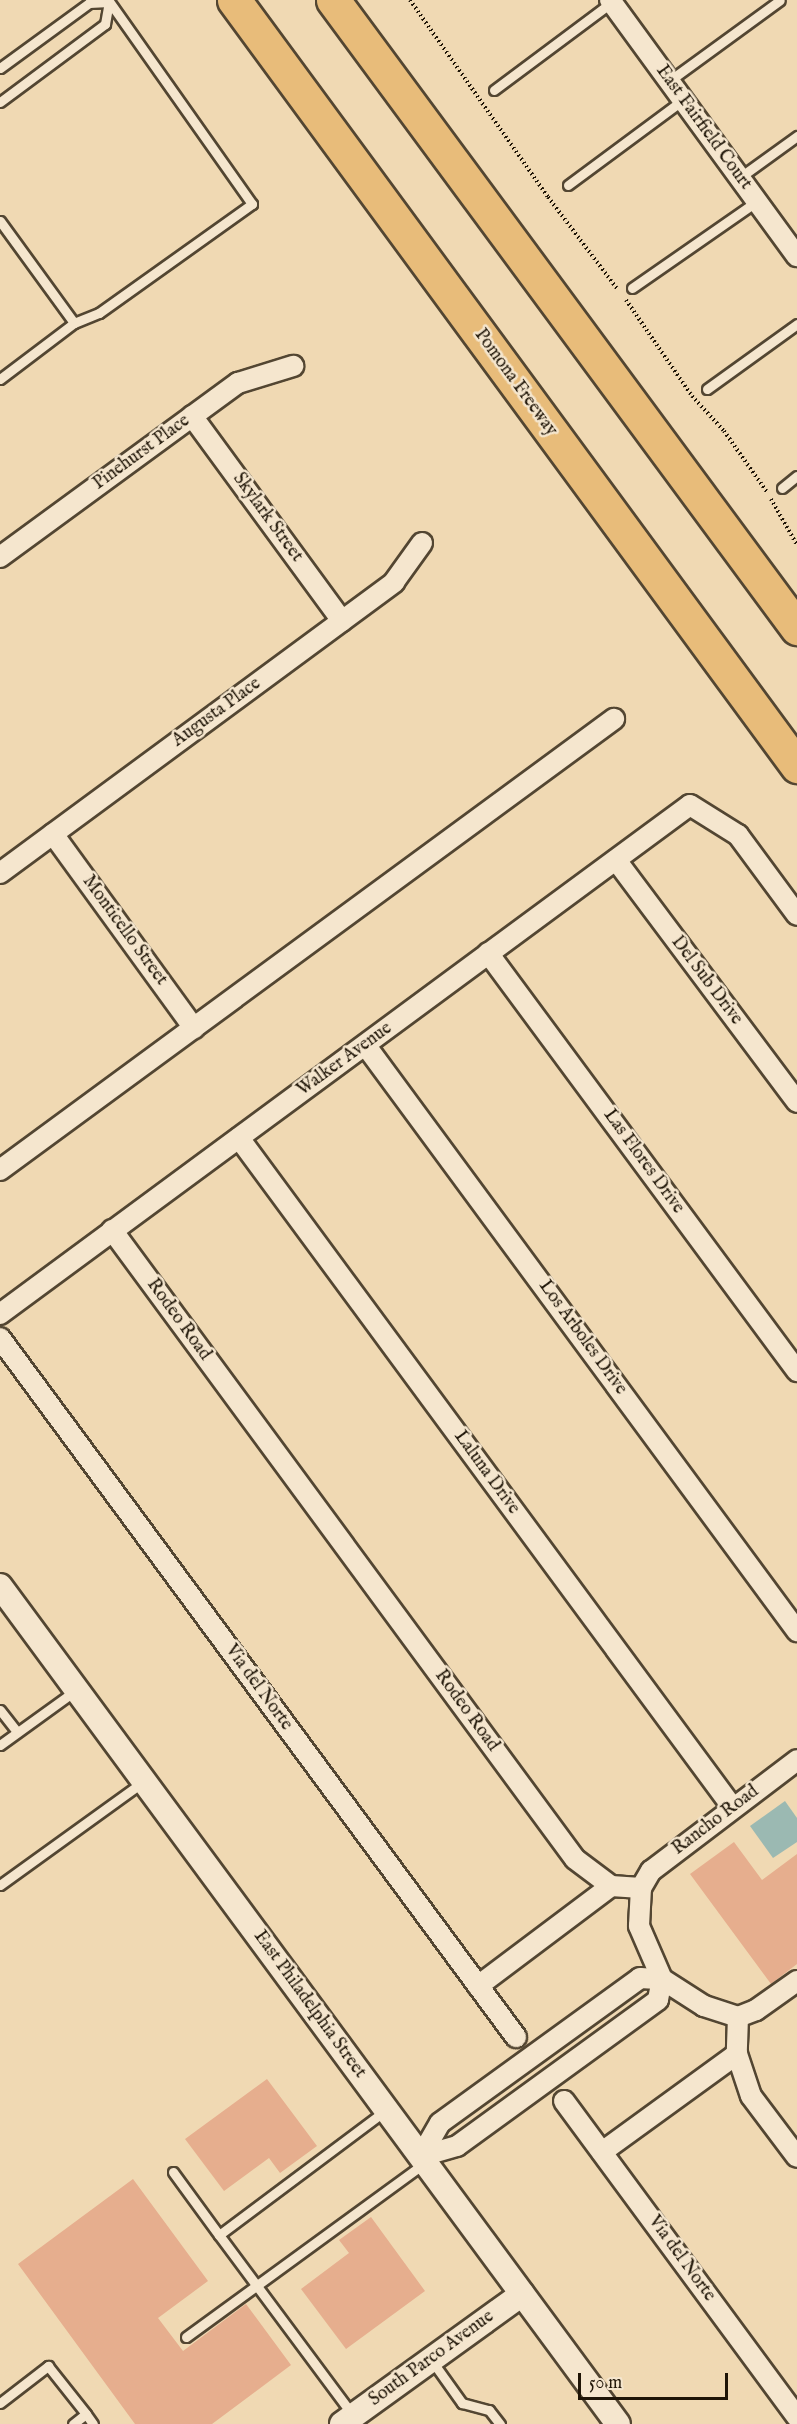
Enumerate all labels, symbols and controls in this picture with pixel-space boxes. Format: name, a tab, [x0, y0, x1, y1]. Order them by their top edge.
street label: East Fairfield Court	[651, 61, 755, 195]
street label: Pomona Freeway	[469, 325, 561, 441]
street label: Pinehurst Place	[90, 411, 194, 495]
street label: Skylark Street	[227, 469, 307, 567]
street label: Augusta Place	[169, 674, 265, 752]
street label: Monticello Street	[77, 872, 171, 990]
street label: Del Sub Drive	[666, 932, 746, 1030]
street label: Walker Avenue	[293, 1018, 397, 1102]
street label: Las Flores Drive	[598, 1106, 688, 1218]
street label: Rodeo Road	[141, 1275, 215, 1365]
street label: Los Arboles Drive	[533, 1277, 631, 1399]
street label: Laluna Drive	[448, 1427, 524, 1519]
street label: Via del Norte	[220, 1641, 296, 1735]
street label: Rodeo Road	[429, 1666, 503, 1756]
street label: Rancho Road	[669, 1782, 763, 1860]
street label: East Philadelphia Street	[248, 1927, 370, 2083]
street label: Via del Norte	[643, 2212, 719, 2306]
street label: South Parco Avenue	[365, 2306, 499, 2412]
scale bar	[581, 2361, 731, 2399]
text: 50 m	[589, 2372, 622, 2395]

